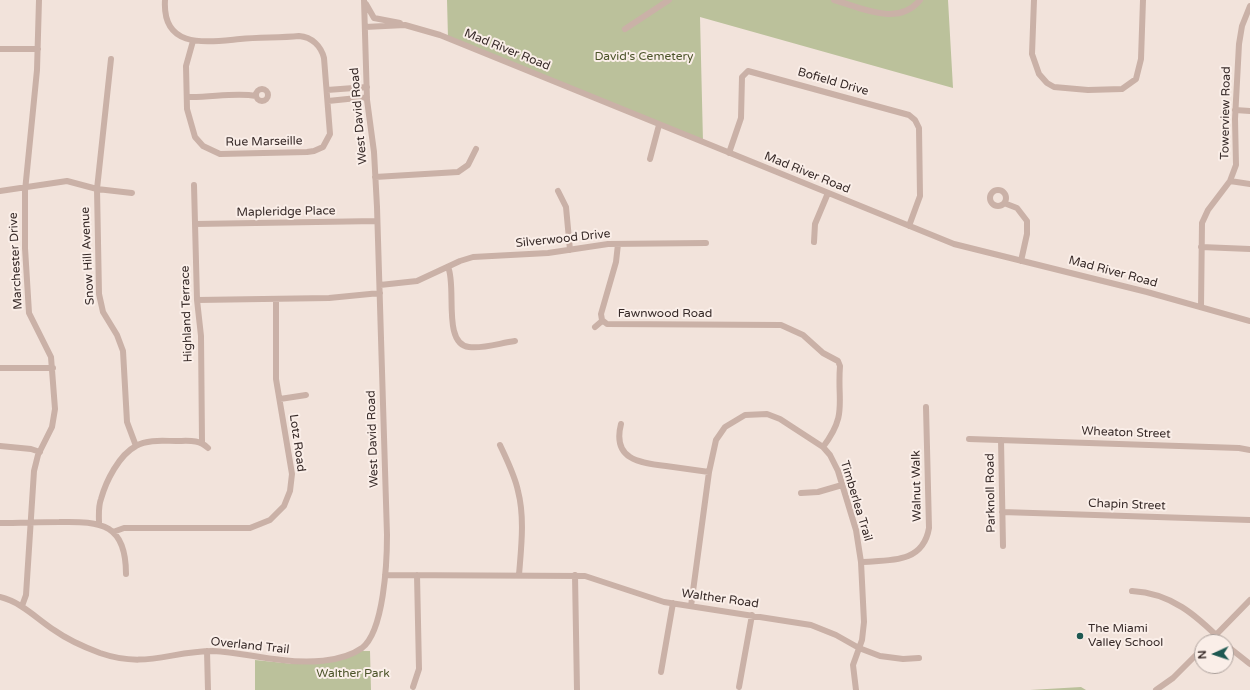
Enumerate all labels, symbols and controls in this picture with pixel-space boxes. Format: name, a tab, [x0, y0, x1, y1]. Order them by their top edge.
street label: Mad River Road	[462, 26, 552, 74]
park label: David's Cemetery	[594, 50, 694, 64]
street label: Bofield Drive	[796, 65, 870, 99]
street label: Towerview Road	[1218, 66, 1234, 160]
street label: West David Road	[348, 67, 370, 165]
street label: Rue Marseille	[225, 134, 303, 150]
street label: Mad River Road	[762, 149, 852, 197]
street label: Mapleridge Place	[236, 204, 336, 220]
street label: Snow Hill Avenue	[78, 206, 98, 306]
street label: Marchester Drive	[6, 212, 26, 310]
street label: Silverwood Drive	[515, 227, 611, 251]
street label: Mad River Road	[1067, 253, 1159, 291]
street label: Highland Terrace	[178, 265, 196, 363]
street label: Fawnwood Road	[618, 307, 712, 321]
street label: West David Road	[364, 390, 382, 488]
street label: Lotz Road	[286, 413, 308, 473]
street label: Wheaton Street	[1081, 424, 1171, 442]
street label: Walnut Walk	[909, 450, 925, 522]
street label: Parknoll Road	[983, 453, 999, 533]
street label: Timberlea Trail	[837, 459, 875, 543]
street label: Chapin Street	[1088, 496, 1166, 514]
street label: Walther Road	[680, 586, 760, 612]
place label: The Miami Valley School	[1088, 622, 1163, 650]
marker: The Miami Valley School	[1075, 631, 1085, 641]
north arrow	[1194, 634, 1234, 674]
street label: Overland Trail	[210, 635, 290, 657]
text: N	[1196, 650, 1209, 659]
park label: Walther Park	[316, 667, 390, 681]

